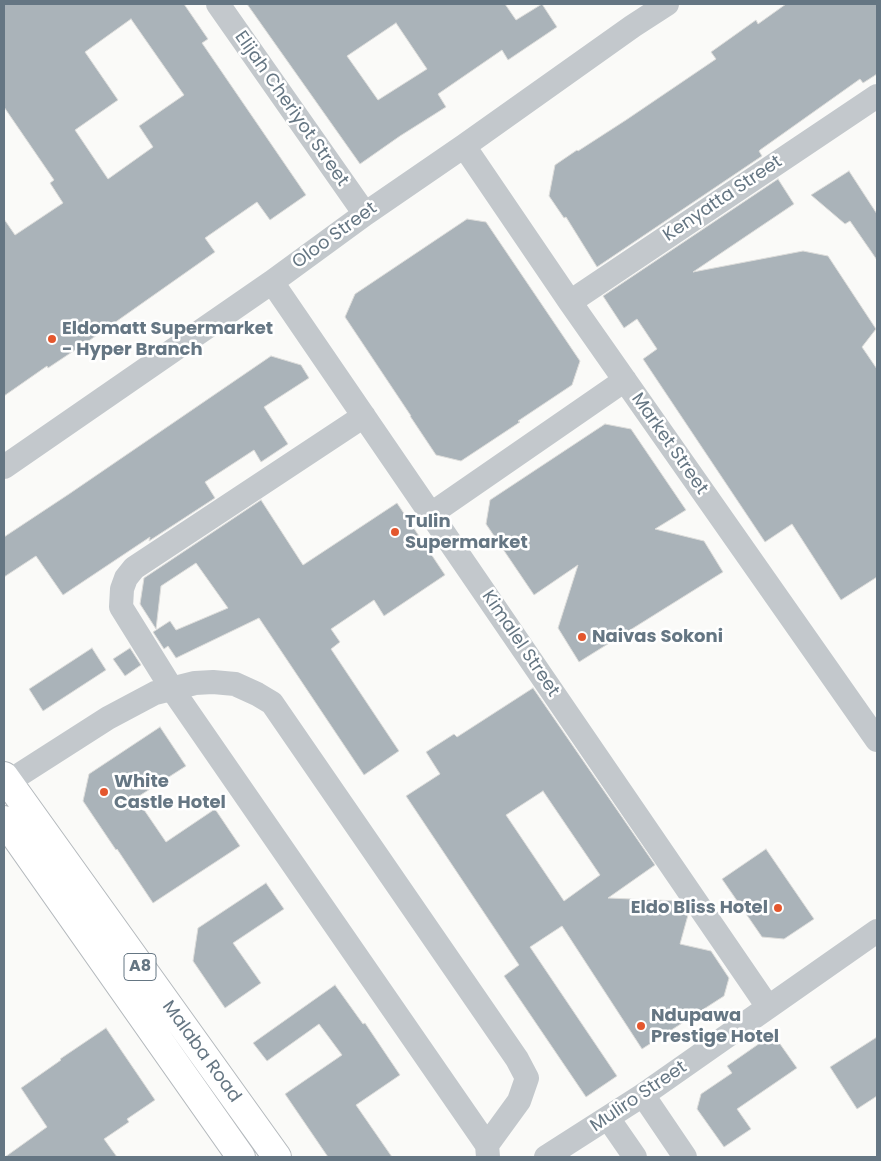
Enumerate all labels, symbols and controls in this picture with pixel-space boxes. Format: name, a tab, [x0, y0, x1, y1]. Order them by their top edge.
street label: Elijah Cheriyot Street	[229, 27, 353, 191]
street label: Kenyatta Street	[660, 151, 786, 247]
street label: Oloo Street	[289, 198, 381, 274]
place label: Eldomatt Supermarket - Hyper Branch	[62, 318, 273, 360]
marker: Eldomatt Supermarket - Hyper Branch	[46, 333, 58, 345]
street label: Market Street	[626, 389, 712, 499]
place label: Tulin Supermarket	[405, 511, 528, 554]
marker: Tulin Supermarket	[389, 526, 401, 538]
street label: Kimalel Street	[477, 587, 563, 701]
place label: Naivas Sokoni	[592, 626, 723, 648]
marker: Naivas Sokoni	[576, 631, 588, 643]
place label: White Castle Hotel	[114, 771, 226, 814]
marker: White Castle Hotel	[98, 786, 110, 798]
place label: Eldo Bliss Hotel	[631, 897, 768, 919]
marker: Eldo Bliss Hotel	[772, 902, 784, 914]
road number: A8	[124, 954, 156, 980]
street label: Malaba Road	[157, 997, 245, 1107]
place label: Ndupawa Prestige Hotel	[651, 1005, 779, 1048]
marker: Ndupawa Prestige Hotel	[635, 1020, 647, 1032]
street label: Muliro Street	[587, 1057, 691, 1137]

